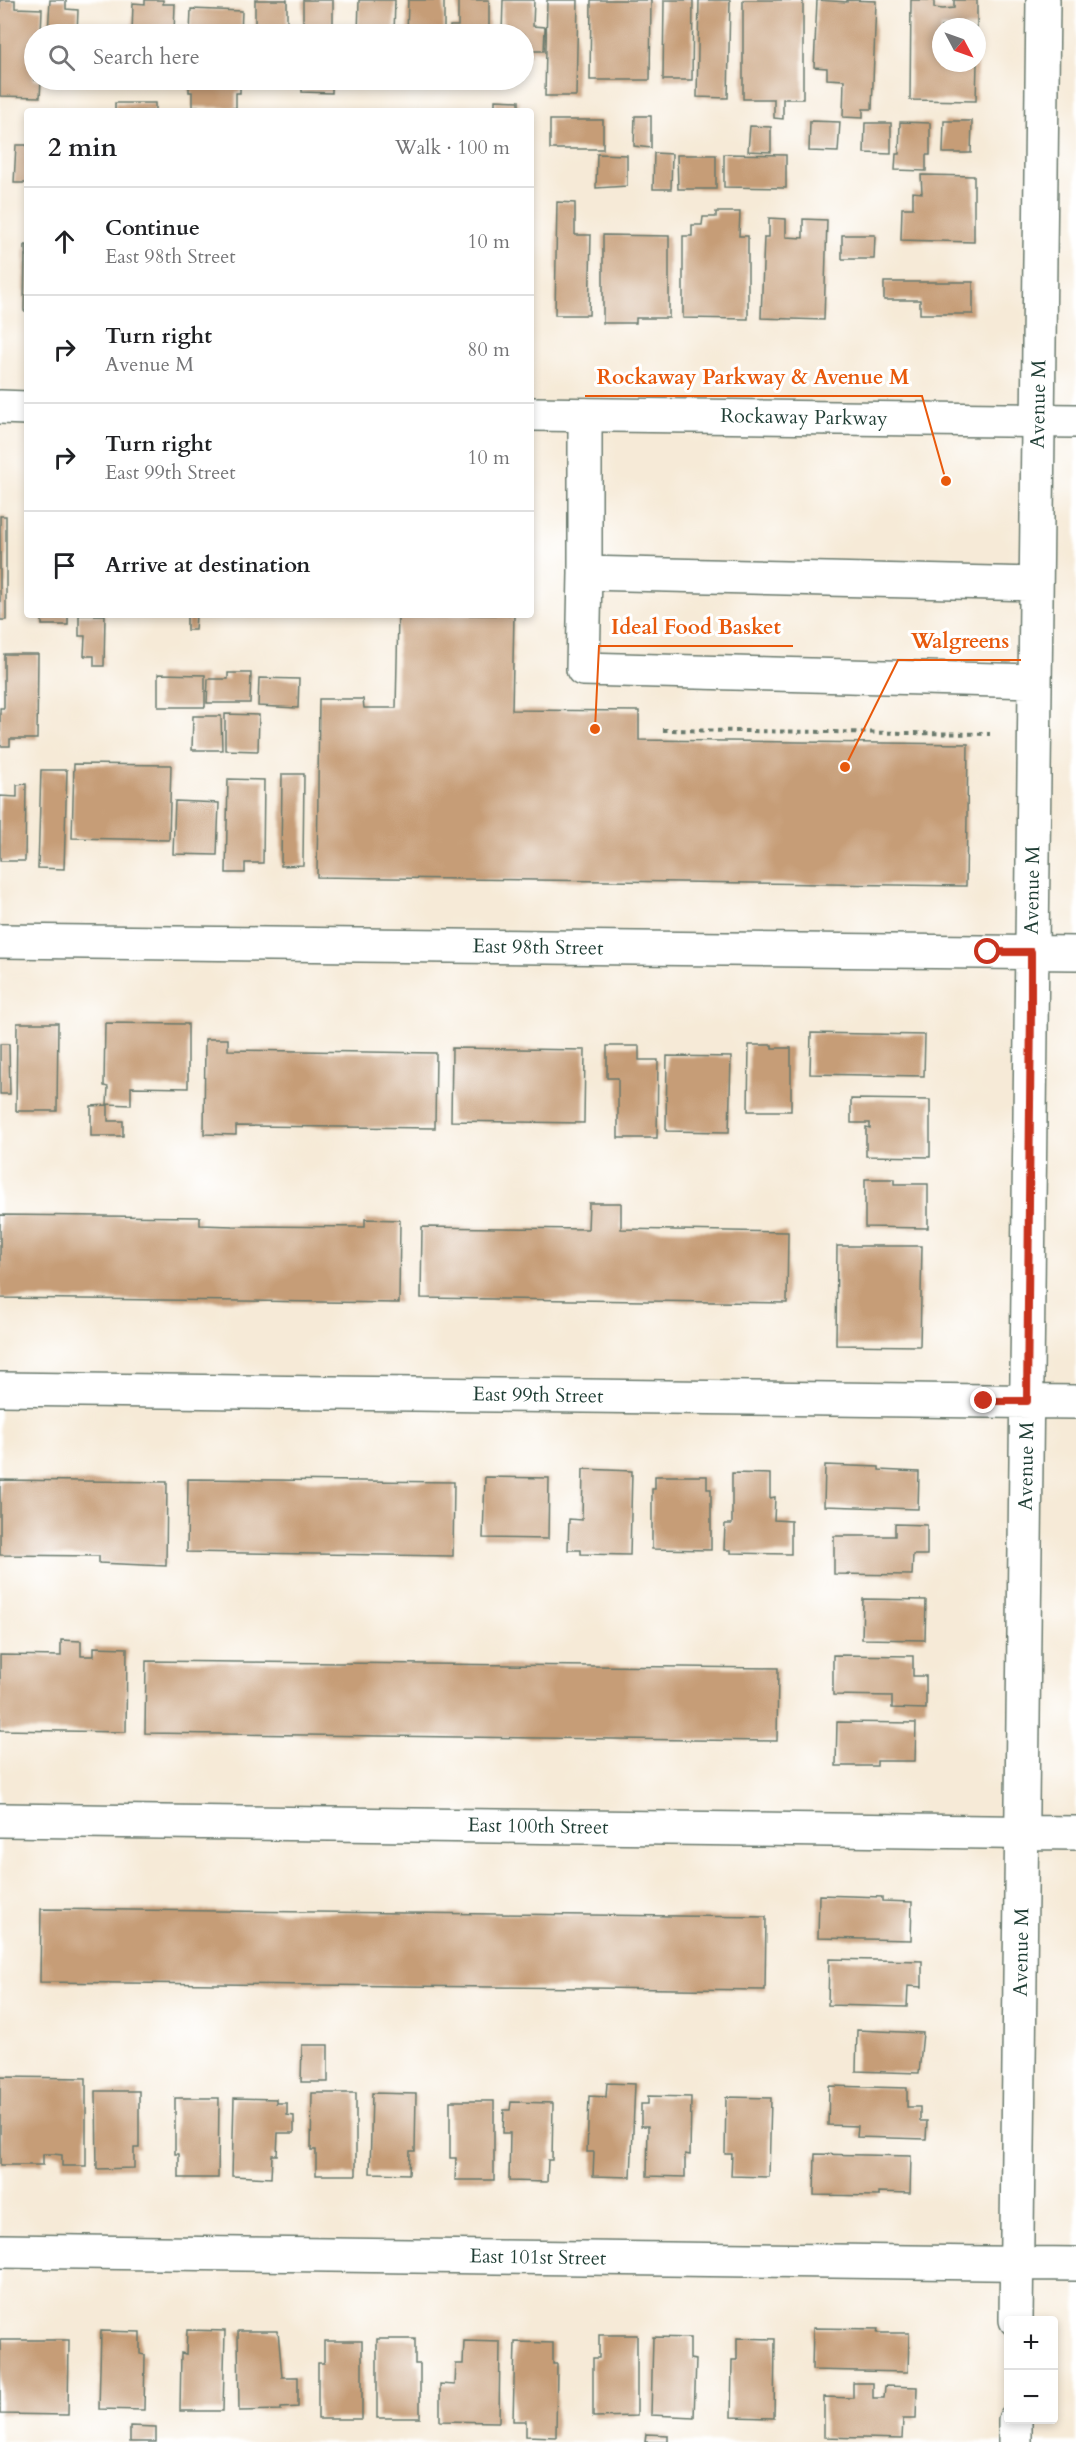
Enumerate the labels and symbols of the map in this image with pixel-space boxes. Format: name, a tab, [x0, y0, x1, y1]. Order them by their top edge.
north arrow	[932, 18, 986, 72]
callout: Rockaway Parkway & Avenue M	[585, 357, 922, 396]
street label: Avenue M	[1024, 359, 1052, 449]
text: Rockaway Parkway & Avenue M	[597, 363, 909, 392]
street label: Rockaway Parkway	[720, 402, 888, 432]
callout: Ideal Food Basket	[599, 607, 793, 646]
text: Ideal Food Basket	[611, 613, 781, 642]
callout: Walgreens	[898, 621, 1021, 660]
text: Walgreens	[910, 627, 1009, 656]
street label: Avenue M	[1018, 845, 1046, 935]
street label: East 98th Street	[472, 932, 604, 962]
route start	[974, 938, 1000, 964]
street label: East 99th Street	[472, 1380, 604, 1410]
route end	[970, 1387, 996, 1413]
street label: Avenue M	[1012, 1421, 1040, 1511]
street label: East 100th Street	[467, 1811, 609, 1841]
street label: Avenue M	[1007, 1907, 1035, 1997]
street label: East 101st Street	[469, 2242, 607, 2272]

